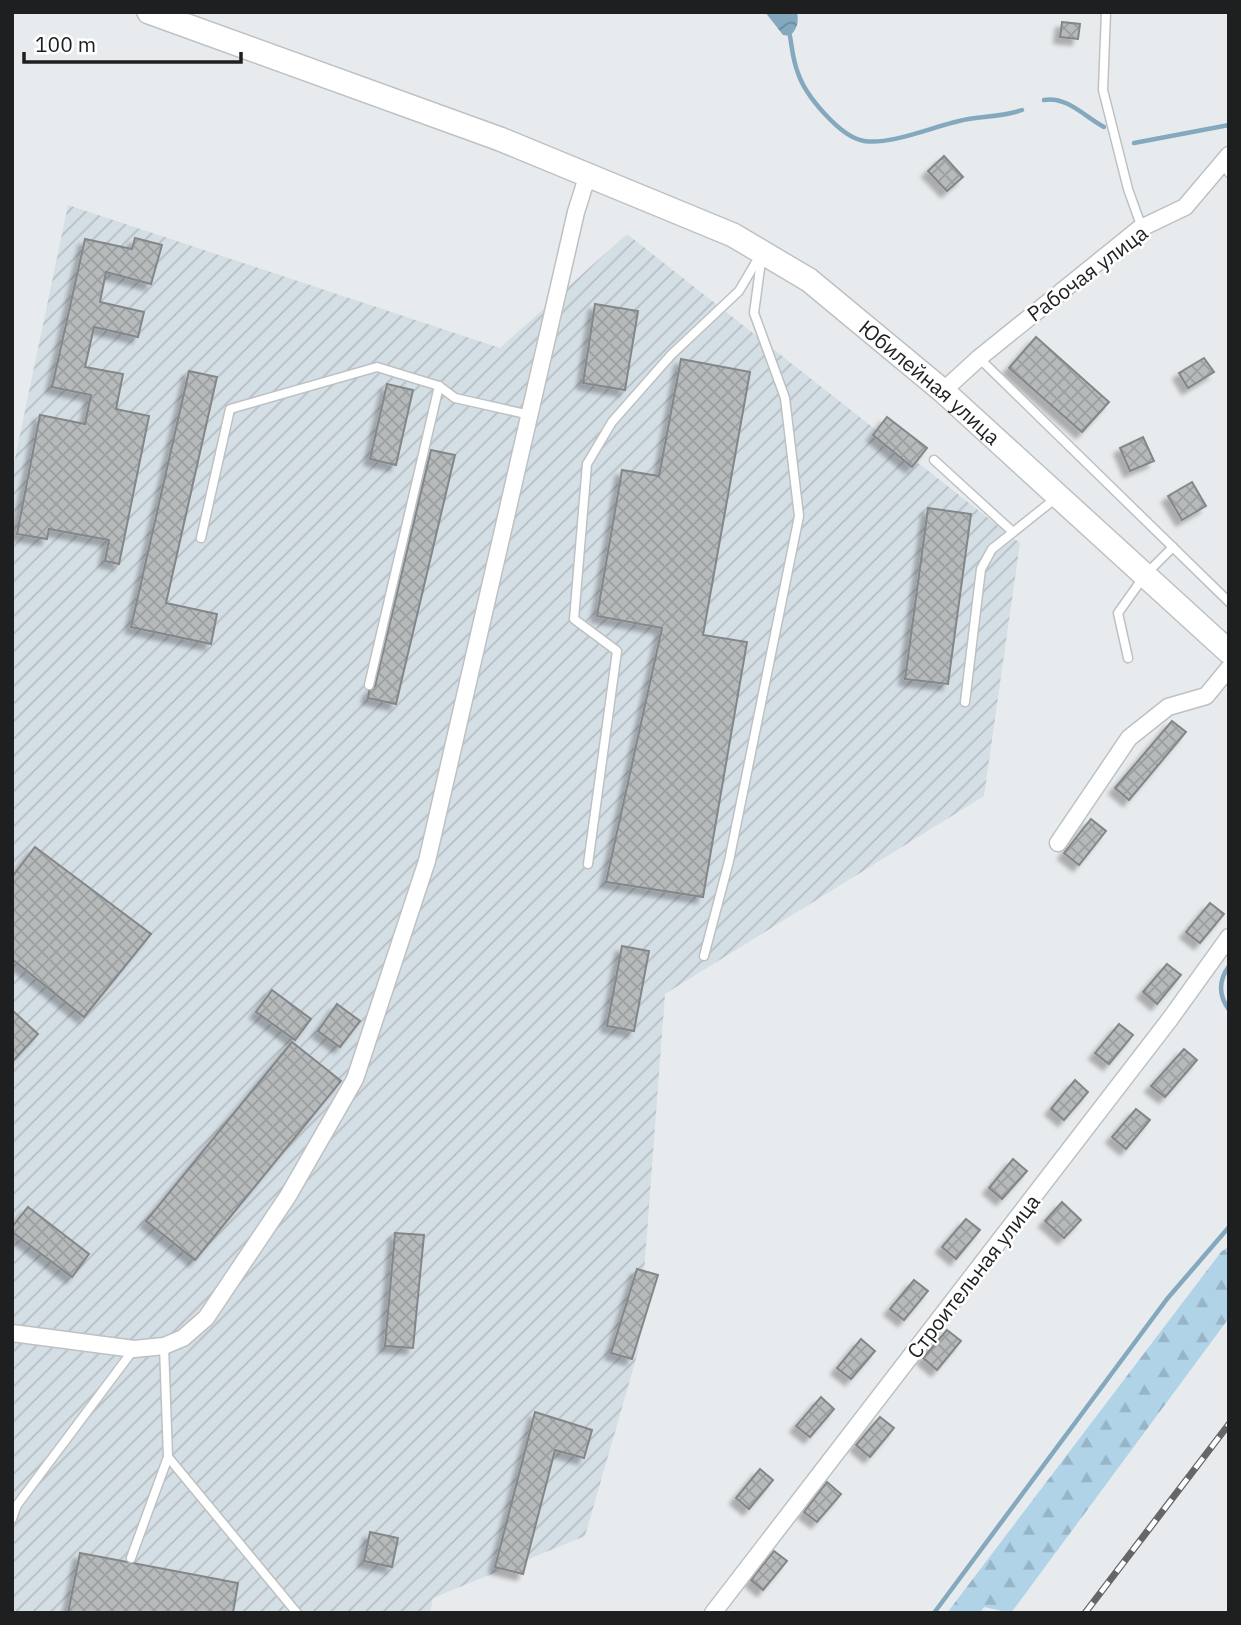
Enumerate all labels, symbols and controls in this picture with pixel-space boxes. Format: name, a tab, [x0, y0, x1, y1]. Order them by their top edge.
scale bar	[24, 21, 242, 65]
text: 100 m	[35, 30, 96, 58]
street label: Рабочая улица	[1021, 218, 1153, 328]
street label: Юбилейная улица	[853, 313, 1007, 451]
street label: Строительная улица	[900, 1188, 1046, 1364]

